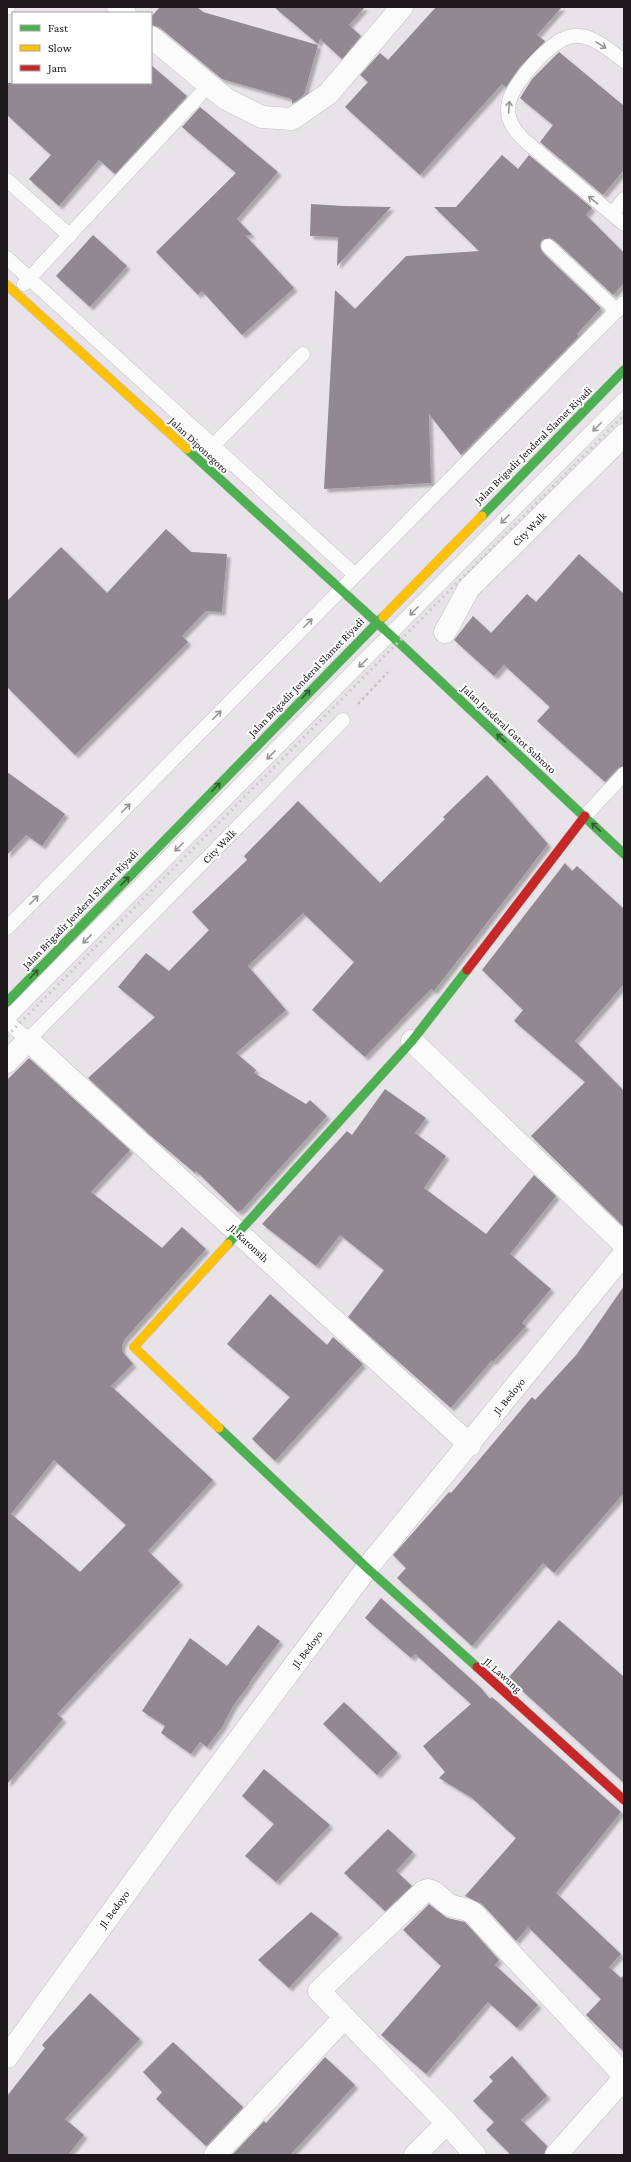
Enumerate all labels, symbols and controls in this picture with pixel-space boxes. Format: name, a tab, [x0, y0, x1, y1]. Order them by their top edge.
legend	[12, 12, 152, 84]
text: Fast	[48, 21, 69, 35]
text: Slow	[48, 41, 72, 55]
one-way arrow	[595, 41, 606, 49]
text: Jam	[47, 61, 67, 75]
one-way arrow	[506, 101, 513, 114]
one-way arrow	[588, 195, 599, 204]
street label: Jalan Brigadir Jenderal Slamet Riyadi	[471, 384, 595, 507]
street label: Jalan Diponegoro	[166, 414, 231, 477]
one-way arrow	[592, 422, 601, 432]
street label: City Walk	[510, 509, 550, 549]
one-way arrow	[500, 514, 510, 524]
one-way arrow	[409, 606, 418, 616]
street label: Jalan Brigadir Jenderal Slamet Riyadi	[245, 615, 367, 740]
one-way arrow	[303, 618, 313, 628]
one-way arrow	[358, 658, 368, 667]
street label: Jalan Jenderal Gatot Subroto	[458, 682, 559, 777]
one-way arrow	[301, 689, 311, 699]
one-way arrow	[212, 710, 222, 720]
one-way arrow	[496, 733, 506, 743]
one-way arrow	[266, 750, 276, 760]
one-way arrow	[211, 782, 220, 792]
one-way arrow	[121, 803, 131, 813]
one-way arrow	[591, 822, 601, 832]
street label: City Walk	[200, 826, 239, 866]
one-way arrow	[174, 842, 184, 852]
street label: Jalan Brigadir Jenderal Slamet Riyadi	[19, 847, 141, 972]
one-way arrow	[120, 876, 130, 886]
one-way arrow	[29, 895, 39, 905]
one-way arrow	[82, 934, 92, 944]
one-way arrow	[29, 969, 39, 979]
street label: Jl. Karonsih	[225, 1221, 272, 1265]
street label: Jl. Bedoyo	[490, 1375, 528, 1418]
street label: Jl. Bedoyo	[289, 1628, 326, 1671]
street label: Jl. Lawung	[480, 1654, 525, 1696]
street label: Jl. Bedoyo	[96, 1888, 133, 1931]

